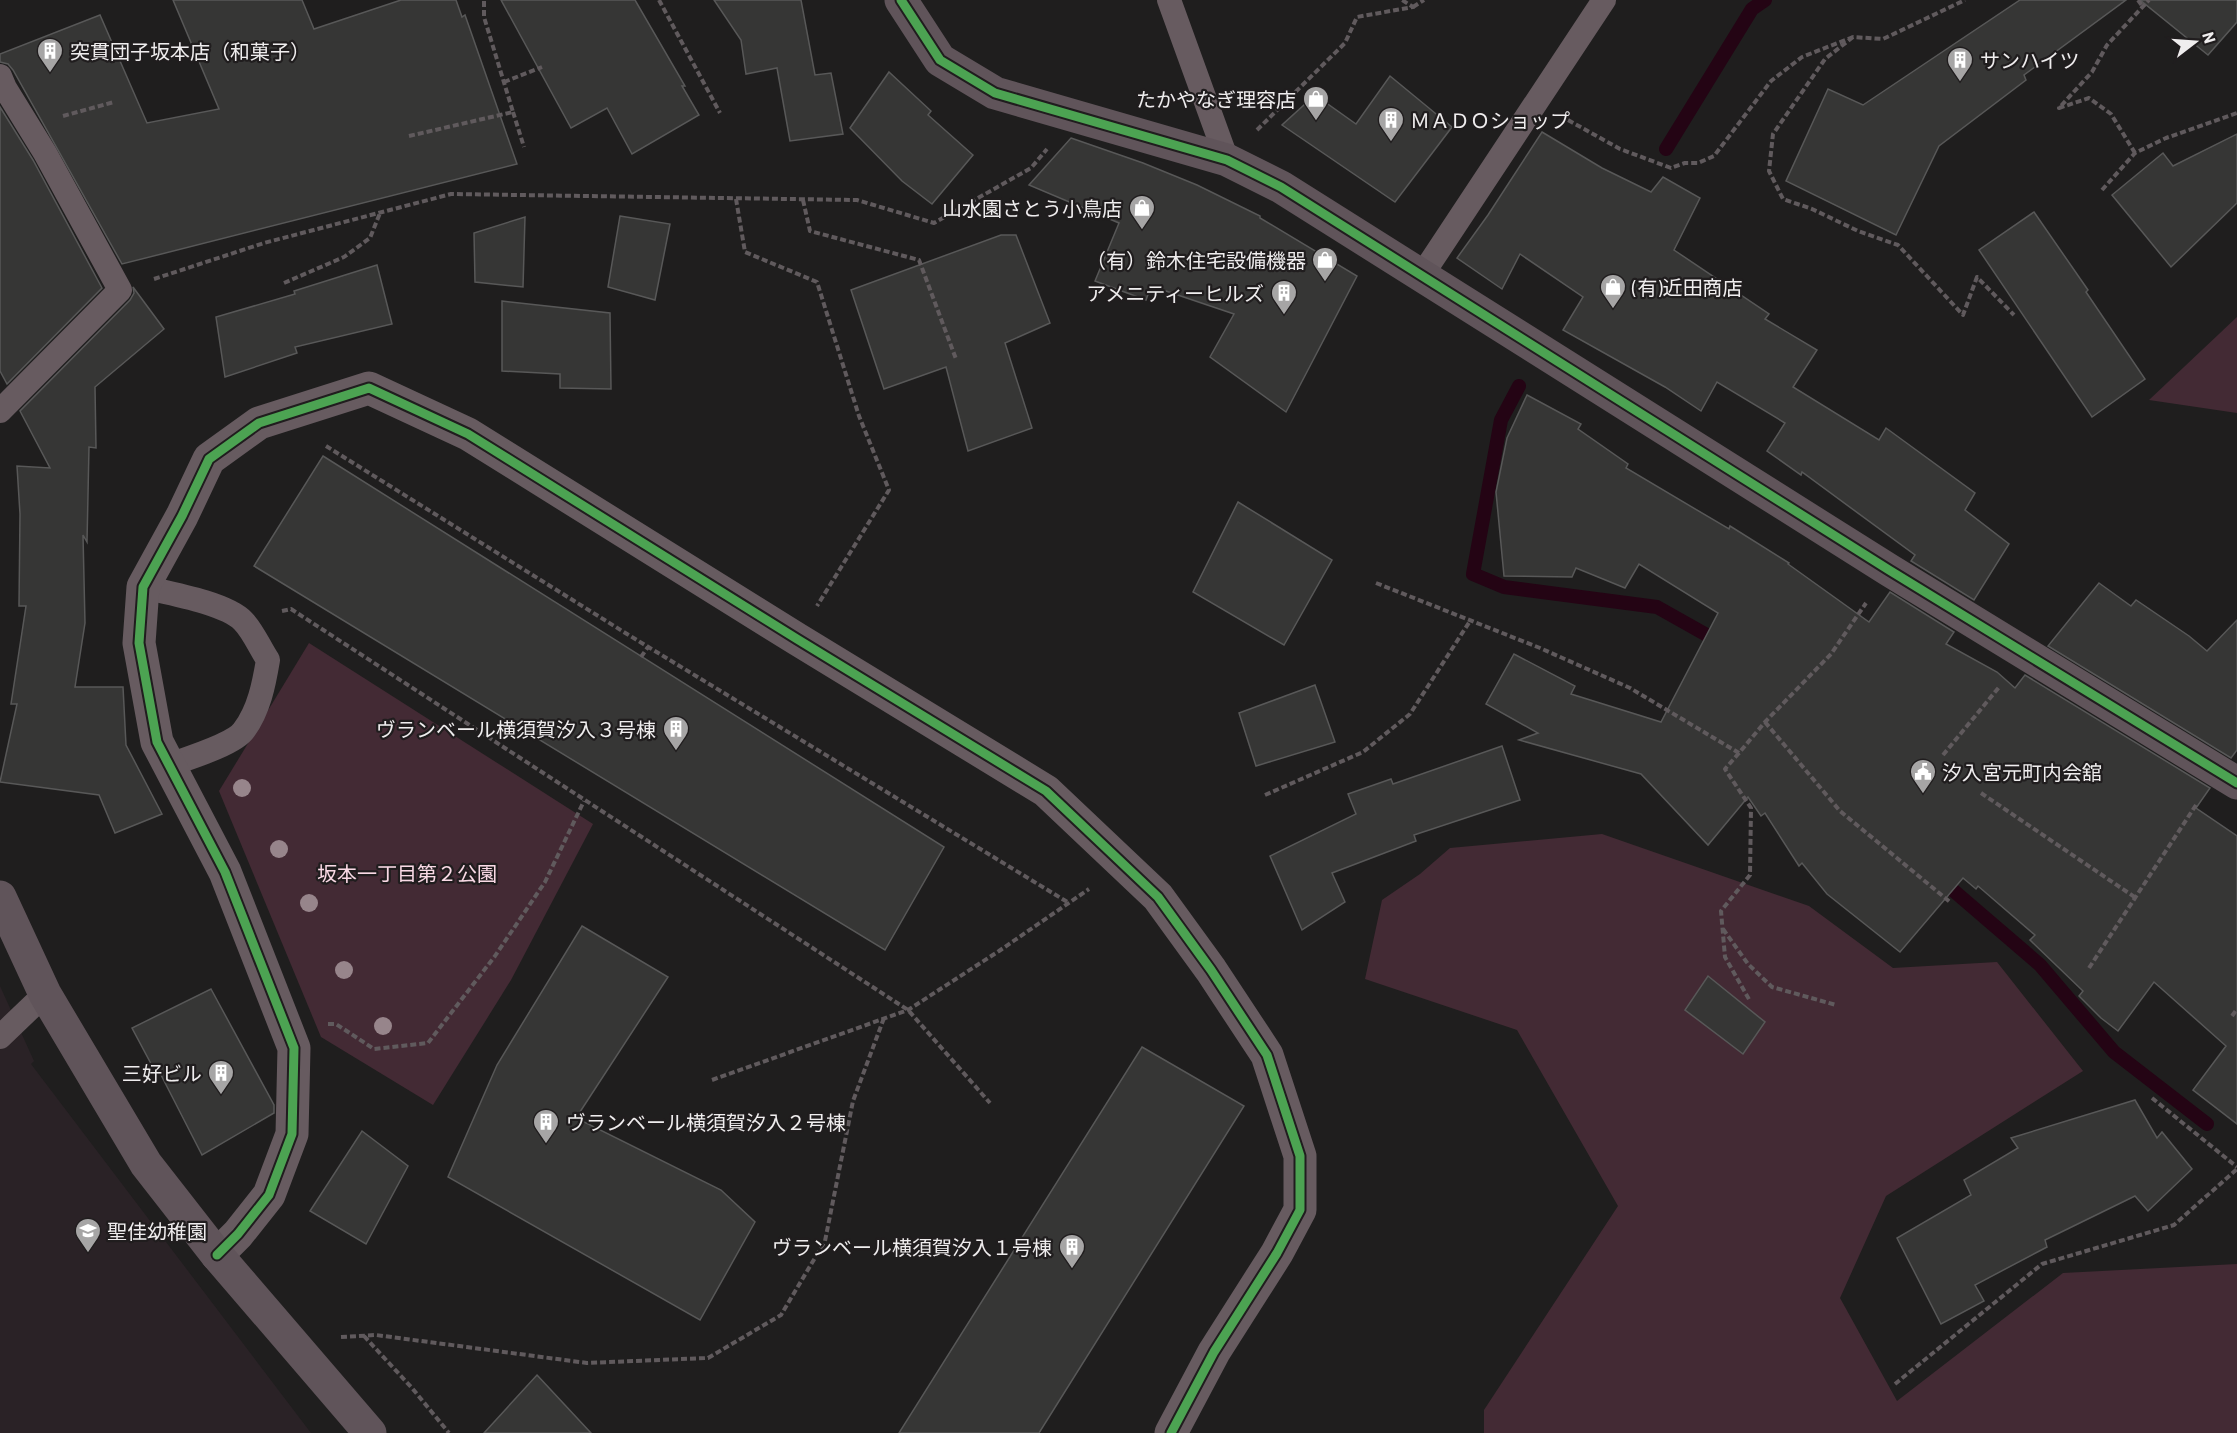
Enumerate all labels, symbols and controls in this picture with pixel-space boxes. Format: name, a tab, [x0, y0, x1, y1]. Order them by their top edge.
north arrow	[2165, 12, 2225, 72]
text: N	[2199, 30, 2220, 45]
building icon: 突貫団子坂本店（和菓子）	[35, 36, 65, 74]
place label: 突貫団子坂本店（和菓子）	[70, 39, 310, 63]
building icon: サンハイツ	[1945, 45, 1975, 83]
place label: サンハイツ	[1980, 48, 2080, 72]
shop icon: たかやなぎ理容店	[1301, 84, 1331, 122]
place label: たかやなぎ理容店	[1136, 87, 1296, 111]
building icon: ＭＡＤＯショップ	[1376, 105, 1406, 143]
place label: ＭＡＤＯショップ	[1410, 108, 1570, 132]
shop icon: 山水園さとう小鳥店	[1127, 193, 1157, 231]
place label: 山水園さとう小鳥店	[942, 196, 1122, 220]
shop icon: （有）鈴木住宅設備機器	[1310, 245, 1340, 283]
place label: （有）鈴木住宅設備機器	[1086, 248, 1306, 272]
shop icon: (有)近田商店	[1598, 272, 1628, 310]
place label: (有)近田商店	[1631, 275, 1742, 299]
building icon: アメニティーヒルズ	[1269, 278, 1299, 316]
place label: アメニティーヒルズ	[1086, 281, 1264, 305]
building icon: ヴランベール横須賀汐入３号棟	[661, 714, 691, 752]
place label: ヴランベール横須賀汐入３号棟	[376, 717, 656, 741]
public building icon: 汐入宮元町内会舘	[1908, 757, 1938, 795]
place label: 汐入宮元町内会舘	[1942, 760, 2102, 784]
park label: 坂本一丁目第２公園	[317, 861, 497, 885]
building icon: 三好ビル	[206, 1058, 236, 1096]
place label: 三好ビル	[122, 1061, 202, 1085]
building icon: ヴランベール横須賀汐入２号棟	[531, 1107, 561, 1145]
place label: ヴランベール横須賀汐入２号棟	[566, 1110, 846, 1134]
school or university icon: 聖佳幼稚園	[73, 1216, 103, 1254]
place label: 聖佳幼稚園	[107, 1219, 207, 1243]
building icon: ヴランベール横須賀汐入１号棟	[1057, 1232, 1087, 1270]
place label: ヴランベール横須賀汐入１号棟	[772, 1235, 1052, 1259]

